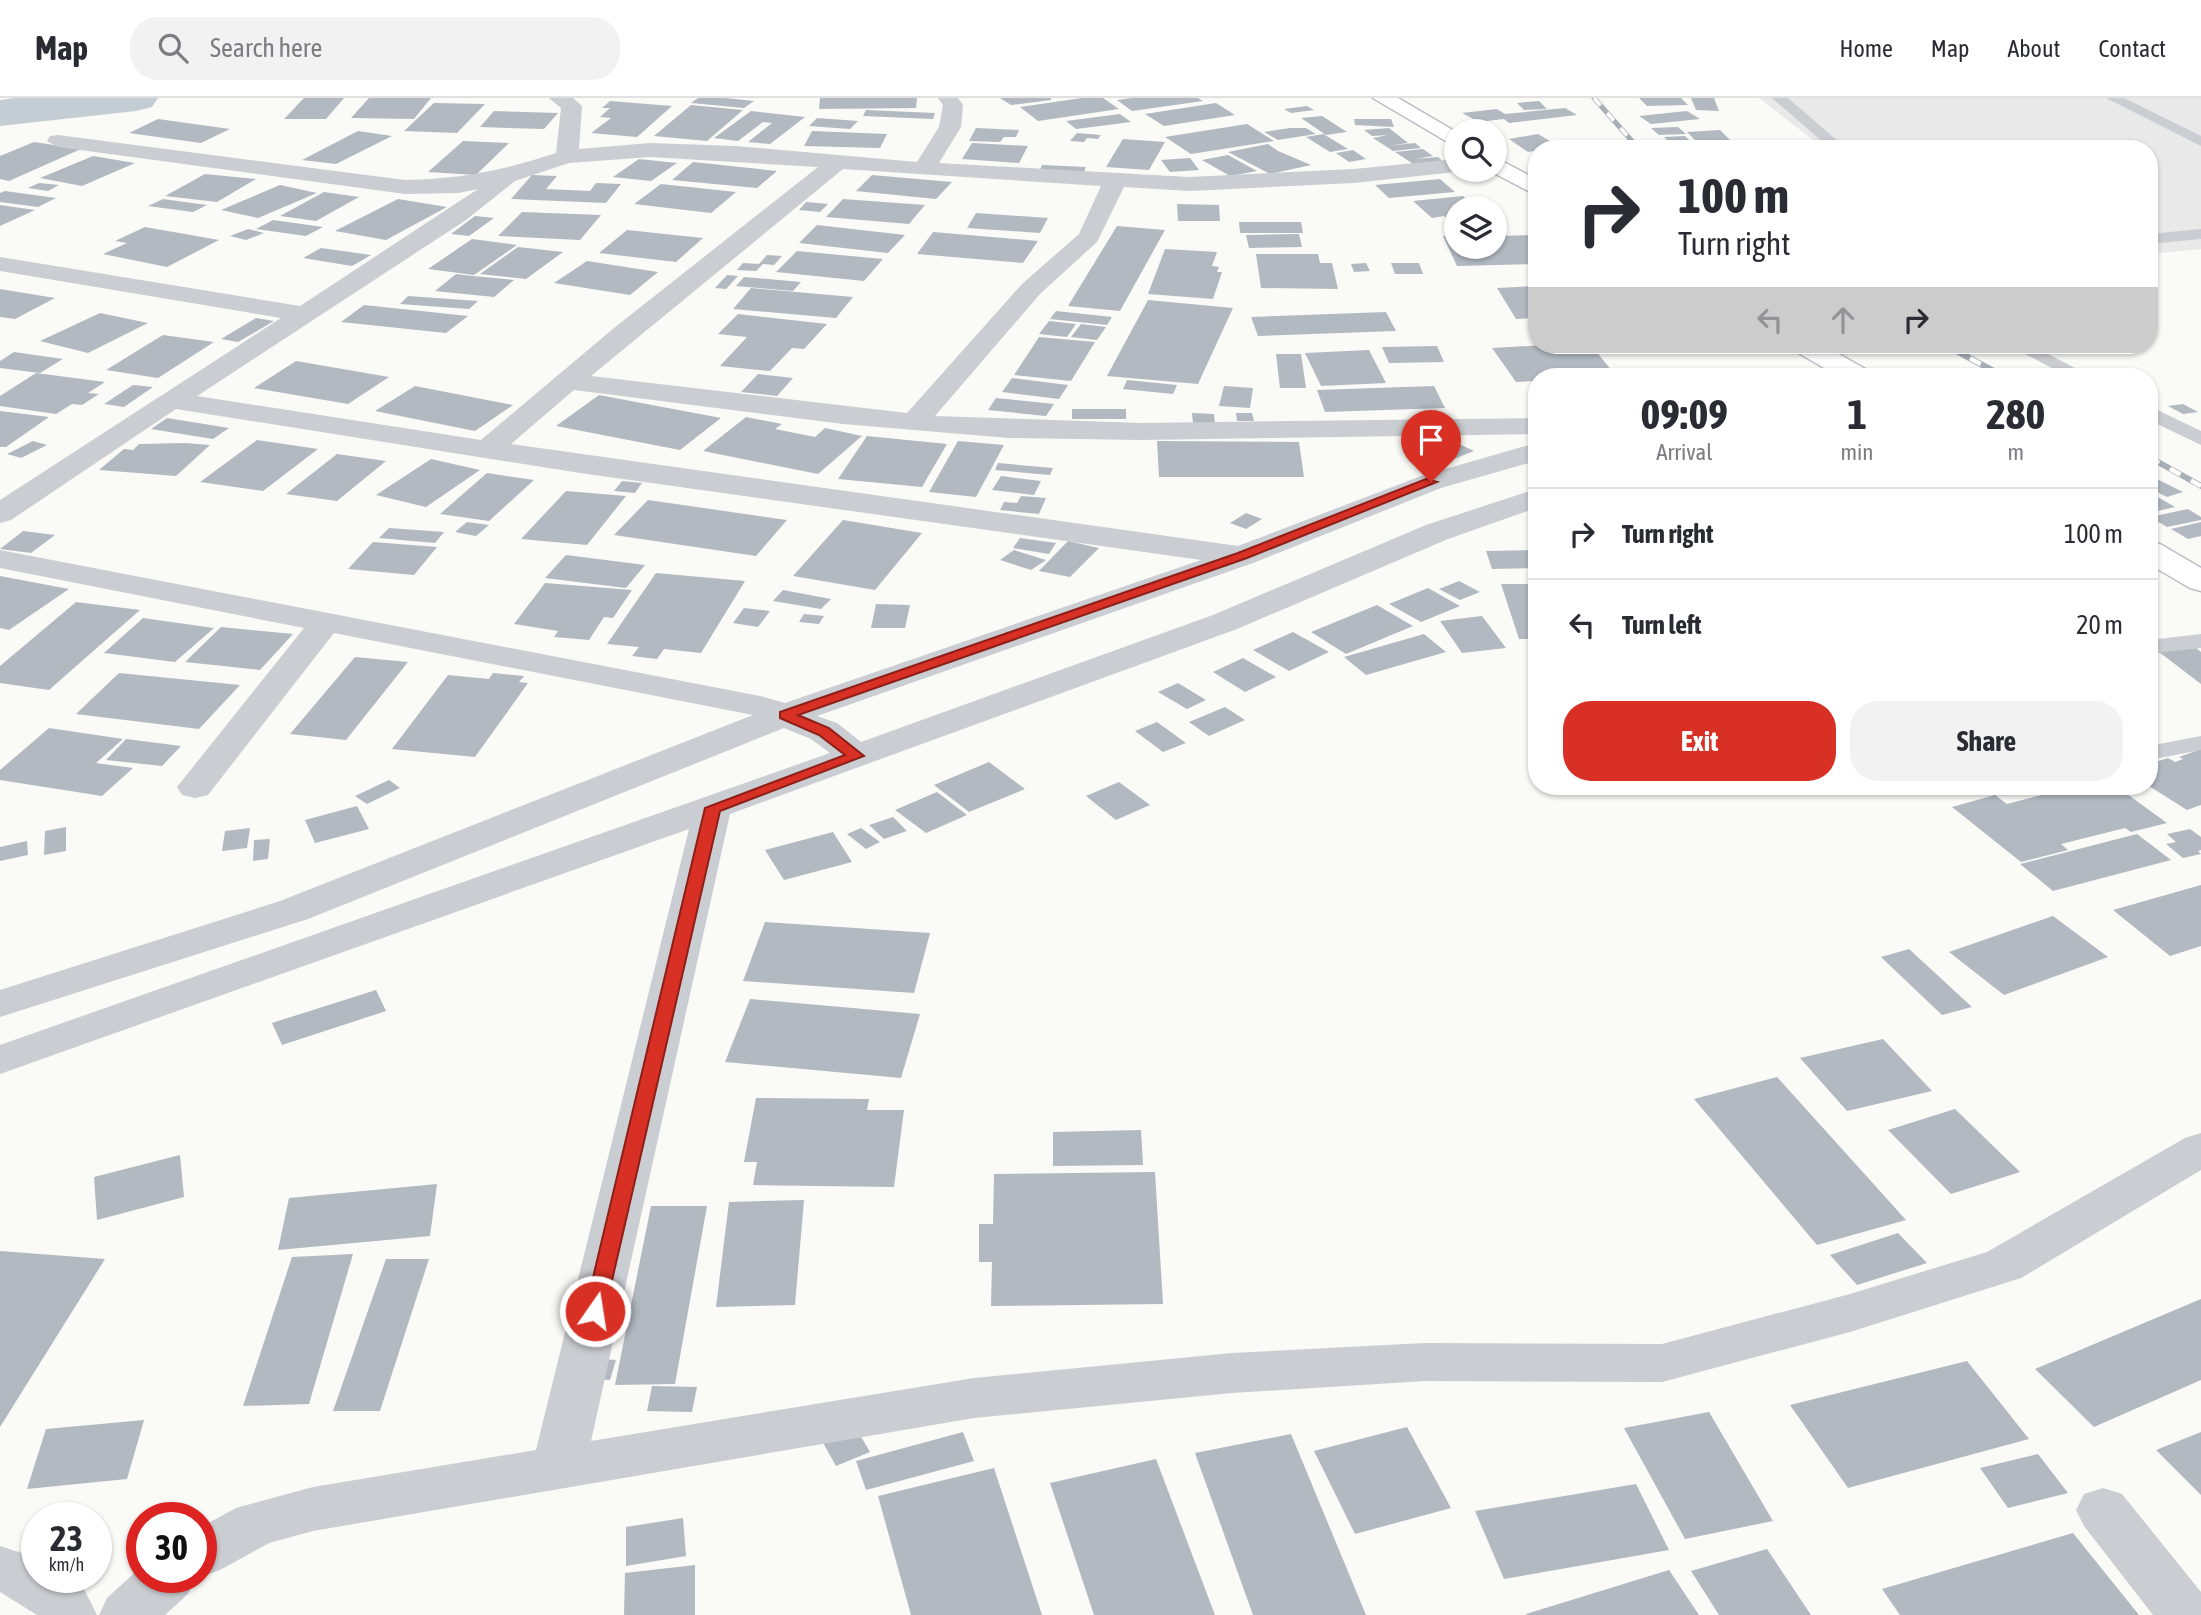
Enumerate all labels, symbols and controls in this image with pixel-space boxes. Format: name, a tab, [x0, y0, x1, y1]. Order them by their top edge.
search box	[130, 17, 620, 80]
text: Map	[35, 29, 88, 67]
icon: search	[154, 29, 192, 67]
text: Search here	[210, 33, 322, 63]
text: Home	[1839, 35, 1893, 62]
text: Map	[1931, 35, 1969, 62]
text: About	[2007, 35, 2060, 62]
text: Contact	[2098, 35, 2166, 62]
map controls	[1444, 119, 1507, 259]
button: search	[1444, 119, 1507, 182]
text: 100 m	[1678, 167, 1789, 223]
icon: right	[1563, 168, 1654, 259]
button: layers	[1444, 196, 1507, 259]
text: Turn right	[1678, 225, 1791, 262]
icon: left	[1751, 301, 1789, 339]
icon: ahead	[1824, 301, 1862, 339]
icon: right	[1897, 301, 1935, 339]
text: 09:09	[1641, 390, 1728, 438]
text: 1	[1847, 390, 1867, 438]
text: 280	[1986, 390, 2045, 438]
pin	[1401, 410, 1461, 482]
icon: arrive	[1412, 421, 1450, 459]
text: Arrival	[1656, 439, 1712, 465]
text: min	[1841, 439, 1874, 465]
text: m	[2007, 439, 2024, 465]
icon: right	[1563, 515, 1601, 553]
text: Turn right	[1622, 519, 1713, 549]
text: 100 m	[2064, 519, 2123, 549]
icon: left	[1563, 606, 1601, 644]
text: Turn left	[1622, 610, 1702, 640]
text: 20 m	[2076, 610, 2123, 640]
button: Exit	[1563, 701, 1836, 781]
button: Share	[1850, 701, 2123, 781]
position arrow	[558, 1274, 632, 1348]
speed limit sign: 30	[126, 1502, 217, 1593]
text: 23	[50, 1518, 83, 1558]
text: km/h	[49, 1554, 84, 1575]

